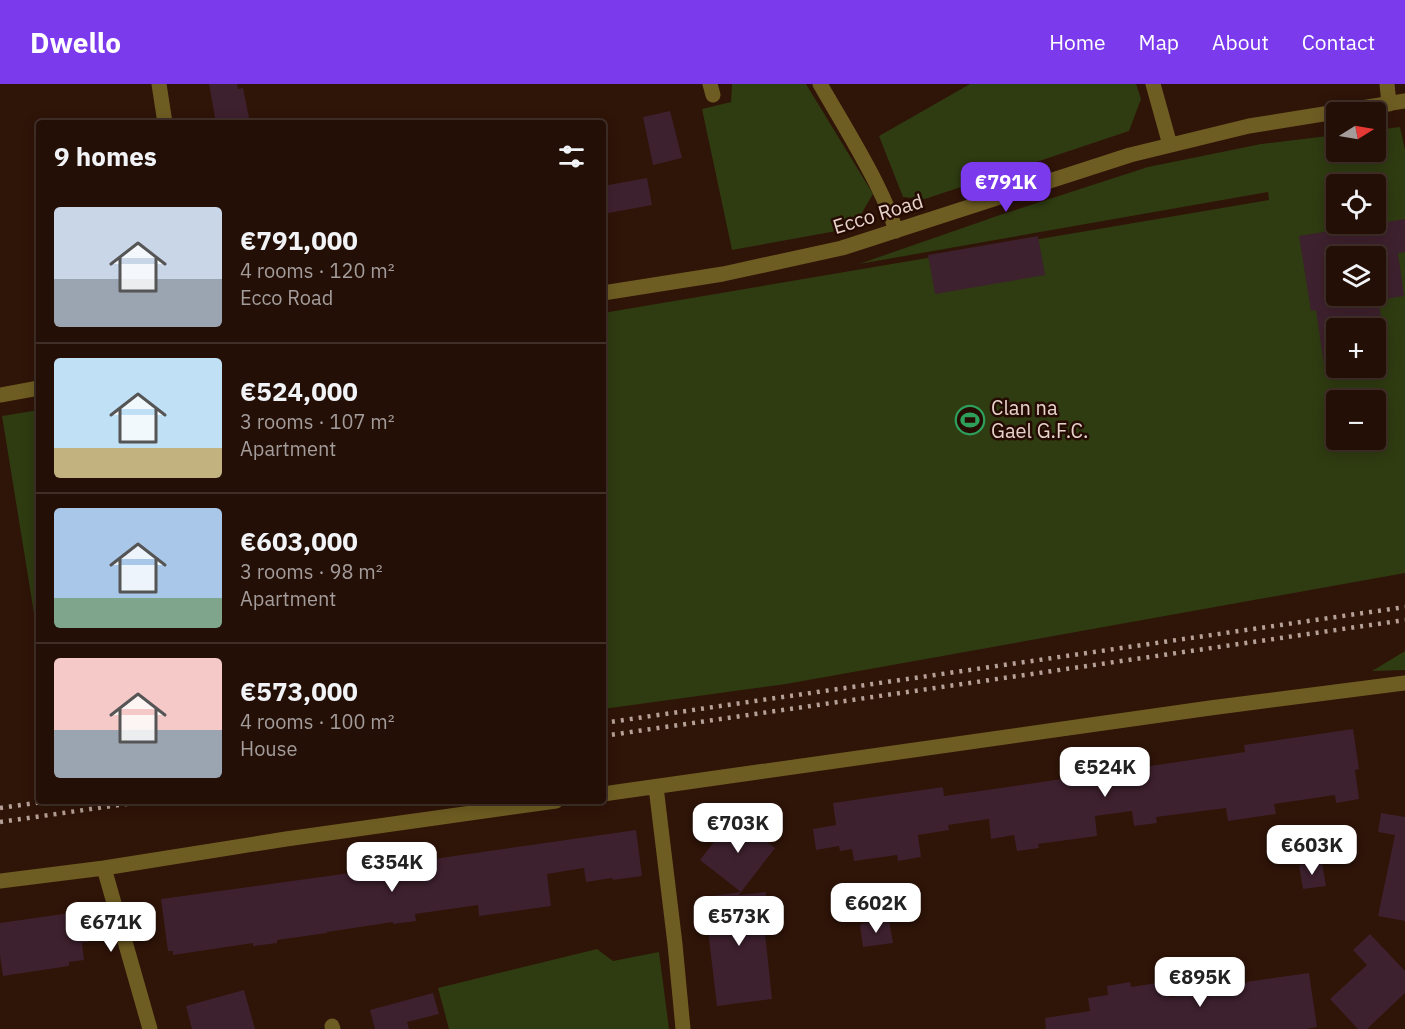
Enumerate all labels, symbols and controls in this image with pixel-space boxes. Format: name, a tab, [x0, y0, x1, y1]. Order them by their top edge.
text: Dwello	[30, 24, 121, 61]
text: Home	[1049, 28, 1106, 56]
text: Map	[1139, 28, 1179, 56]
text: About	[1212, 28, 1269, 56]
text: Contact	[1302, 28, 1375, 56]
north arrow	[1326, 102, 1386, 162]
map controls	[1326, 102, 1386, 450]
text: 9 homes	[54, 139, 157, 173]
icon: filters	[555, 140, 588, 173]
pin: €791K	[964, 162, 1048, 213]
text: €791K	[975, 168, 1037, 195]
button: locate	[1326, 174, 1386, 234]
street label: Ecco Road	[829, 187, 926, 240]
text: €791,000	[240, 223, 358, 257]
icon: home	[102, 231, 174, 303]
button: layers	[1326, 246, 1386, 306]
text: 4 rooms · 120 m²	[240, 257, 395, 284]
text: Ecco Road	[240, 284, 333, 311]
button: +	[1326, 318, 1386, 378]
text: €524,000	[240, 374, 358, 408]
icon: home	[102, 382, 174, 454]
button: −	[1326, 390, 1386, 450]
place label: Clan na Gael G.F.C.	[991, 394, 1088, 444]
sports icon: Clan na Gael G.F.C.	[954, 404, 986, 436]
text: 3 rooms · 107 m²	[240, 408, 395, 435]
text: Apartment	[240, 435, 336, 462]
text: €603,000	[240, 524, 358, 558]
icon: home	[102, 532, 174, 604]
text: 3 rooms · 98 m²	[240, 558, 383, 585]
text: Apartment	[240, 585, 336, 612]
text: €573,000	[240, 674, 358, 708]
icon: home	[102, 682, 174, 754]
text: 4 rooms · 100 m²	[240, 708, 395, 735]
text: House	[240, 735, 297, 762]
pin: €524K	[1063, 747, 1147, 798]
text: €524K	[1074, 753, 1136, 780]
pin: €703K	[696, 803, 780, 854]
text: €703K	[707, 809, 769, 836]
pin: €603K	[1270, 825, 1354, 876]
text: €603K	[1281, 831, 1343, 858]
pin: €354K	[350, 842, 434, 893]
text: €354K	[361, 848, 423, 875]
pin: €602K	[834, 883, 918, 934]
text: €602K	[845, 889, 907, 916]
pin: €573K	[697, 896, 781, 947]
pin: €671K	[69, 902, 153, 953]
text: €573K	[708, 902, 770, 929]
text: €671K	[80, 908, 142, 935]
pin: €895K	[1158, 957, 1242, 1008]
text: €895K	[1169, 963, 1231, 990]

